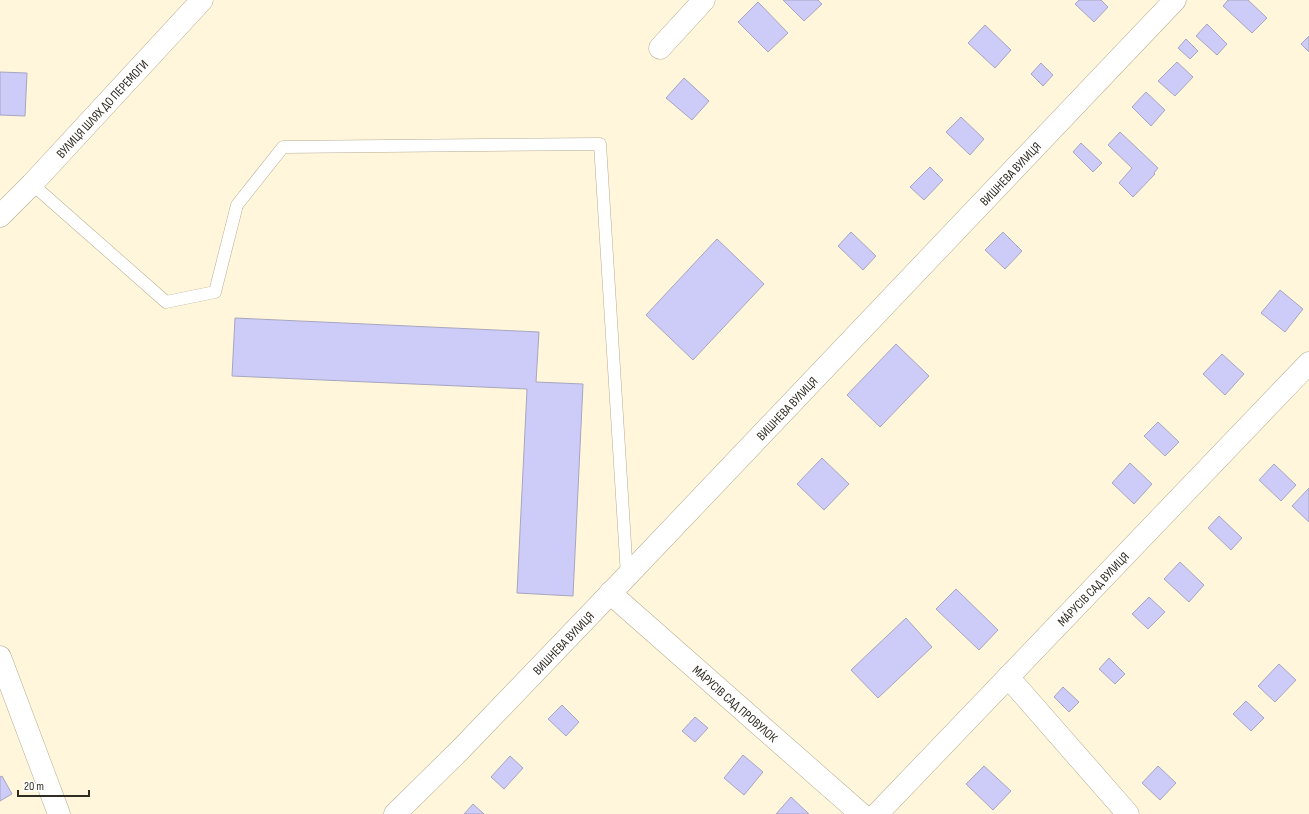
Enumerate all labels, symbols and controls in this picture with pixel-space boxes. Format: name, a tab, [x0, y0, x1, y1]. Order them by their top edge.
street label: ВУЛИЦЯ ШЛЯХ ДО ПЕРЕМОГИ	[53, 57, 152, 162]
street label: ВИШНЕВА ВУЛИЦЯ	[977, 139, 1045, 209]
street label: ВИШНЕВА ВУЛИЦЯ	[753, 374, 821, 444]
street label: МÁРУСІВ САД ВУЛИЦЯ	[1054, 549, 1133, 630]
street label: ВИШНЕВА ВУЛИЦЯ	[530, 608, 598, 678]
street label: МÁРУСІВ САД ПРОВУЛОК	[689, 662, 781, 746]
scale bar	[18, 772, 89, 798]
text: 20 m	[24, 779, 44, 794]

